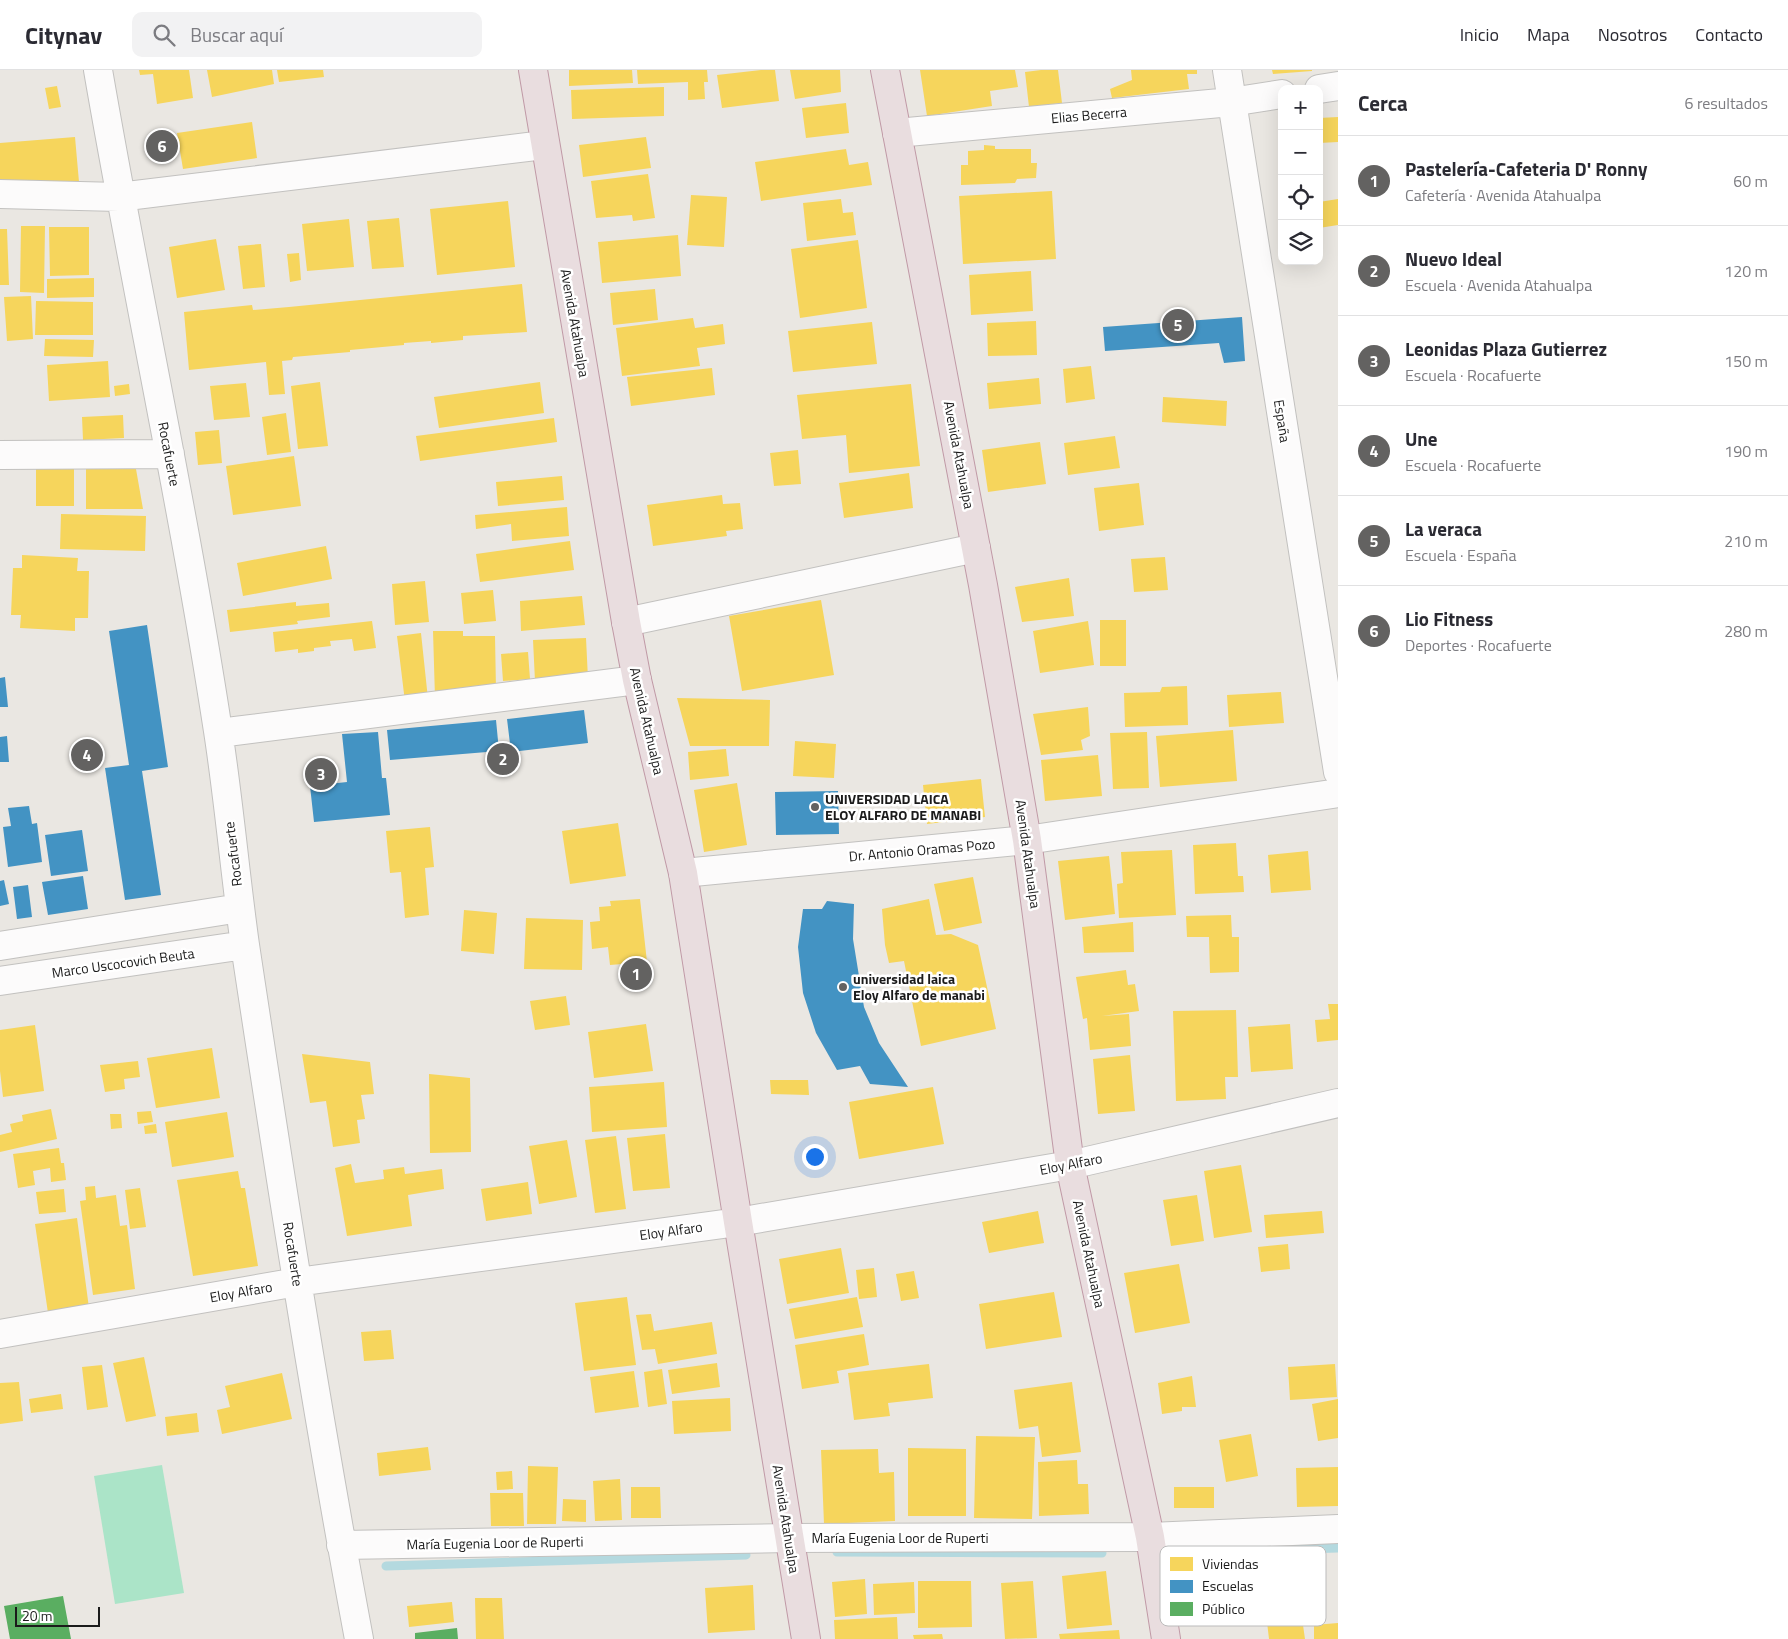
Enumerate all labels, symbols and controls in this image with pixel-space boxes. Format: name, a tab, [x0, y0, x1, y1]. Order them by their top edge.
search box	[132, 12, 482, 57]
text: Citynav	[25, 17, 102, 53]
text: Buscar aquí	[190, 20, 283, 49]
icon: search	[150, 21, 178, 49]
text: Inicio	[1460, 21, 1499, 48]
text: Mapa	[1527, 21, 1570, 48]
text: Nosotros	[1598, 21, 1667, 48]
text: Contacto	[1695, 21, 1763, 48]
map controls	[1278, 85, 1323, 265]
button: +	[1278, 85, 1323, 130]
text: Cerca	[1358, 87, 1408, 119]
text: 6 resultados	[1684, 91, 1768, 115]
street label: Elias Becerra	[1050, 101, 1128, 128]
pin: 6	[146, 127, 178, 165]
button: −	[1278, 130, 1323, 175]
text: Pastelería-Cafeteria D' Ronny	[1405, 154, 1648, 183]
text: 1	[1370, 169, 1378, 193]
text: 60 m	[1733, 169, 1768, 193]
button: locate	[1278, 175, 1323, 220]
text: Cafetería · Avenida Atahualpa	[1405, 183, 1601, 207]
button: layers	[1278, 220, 1323, 265]
text: Nuevo Ideal	[1405, 244, 1502, 273]
text: 2	[1370, 259, 1378, 283]
text: 120 m	[1724, 259, 1768, 283]
street label: Avenida Atahualpa	[556, 267, 595, 379]
text: Escuela · Avenida Atahualpa	[1405, 273, 1592, 297]
pin: 5	[1162, 306, 1194, 344]
text: Leonidas Plaza Gutierrez	[1405, 334, 1607, 363]
text: 3	[1370, 349, 1378, 373]
text: 150 m	[1724, 349, 1768, 373]
text: Escuela · Rocafuerte	[1405, 363, 1541, 387]
street label: España	[1269, 398, 1296, 444]
street label: Avenida Atahualpa	[939, 399, 980, 511]
street label: Rocafuerte	[153, 420, 186, 488]
text: Une	[1405, 424, 1438, 453]
text: 4	[1370, 439, 1378, 463]
text: 190 m	[1724, 439, 1768, 463]
text: Escuela · Rocafuerte	[1405, 453, 1541, 477]
text: La veraca	[1405, 514, 1482, 543]
text: 5	[1370, 529, 1378, 553]
text: 210 m	[1724, 529, 1768, 553]
text: Escuela · España	[1405, 543, 1516, 567]
text: Lio Fitness	[1405, 604, 1493, 633]
text: 6	[1370, 619, 1378, 643]
text: 280 m	[1724, 619, 1768, 643]
text: Deportes · Rocafuerte	[1405, 633, 1552, 657]
street label: Avenida Atahualpa	[625, 665, 670, 777]
pin: 4	[71, 736, 103, 774]
pin: 2	[487, 740, 519, 778]
pin: 3	[305, 755, 337, 793]
place label: UNIVERSIDAD LAICA ELOY ALFARO DE MANABI	[825, 788, 981, 825]
street label: Avenida Atahualpa	[1010, 798, 1047, 910]
marker: UNIVERSIDAD LAICA ELOY ALFARO DE MANABI	[809, 801, 821, 813]
street label: Rocafuerte	[218, 821, 247, 888]
street label: Dr. Antonio Oramas Pozo	[848, 833, 996, 866]
street label: Marco Uscocovich Beuta	[50, 942, 196, 983]
pin: 1	[620, 955, 652, 993]
place label: universidad laica Eloy Alfaro de manabi	[853, 968, 985, 1005]
marker: universidad laica Eloy Alfaro de manabi	[837, 981, 849, 993]
your location	[802, 1144, 828, 1170]
street label: Eloy Alfaro	[1038, 1147, 1104, 1180]
street label: Avenida Atahualpa	[1068, 1198, 1111, 1310]
street label: Eloy Alfaro	[638, 1216, 704, 1245]
street label: Rocafuerte	[278, 1220, 309, 1288]
street label: Eloy Alfaro	[208, 1276, 274, 1307]
street label: Avenida Atahualpa	[768, 1463, 805, 1575]
street label: María Eugenia Loor de Ruperti	[812, 1527, 988, 1548]
street label: María Eugenia Loor de Ruperti	[406, 1530, 584, 1555]
legend	[1160, 1546, 1326, 1626]
text: Viviendas	[1202, 1553, 1259, 1574]
text: Escuelas	[1202, 1575, 1254, 1596]
text: Público	[1202, 1598, 1245, 1619]
scale bar	[15, 1604, 100, 1627]
text: 20 m	[22, 1605, 52, 1626]

